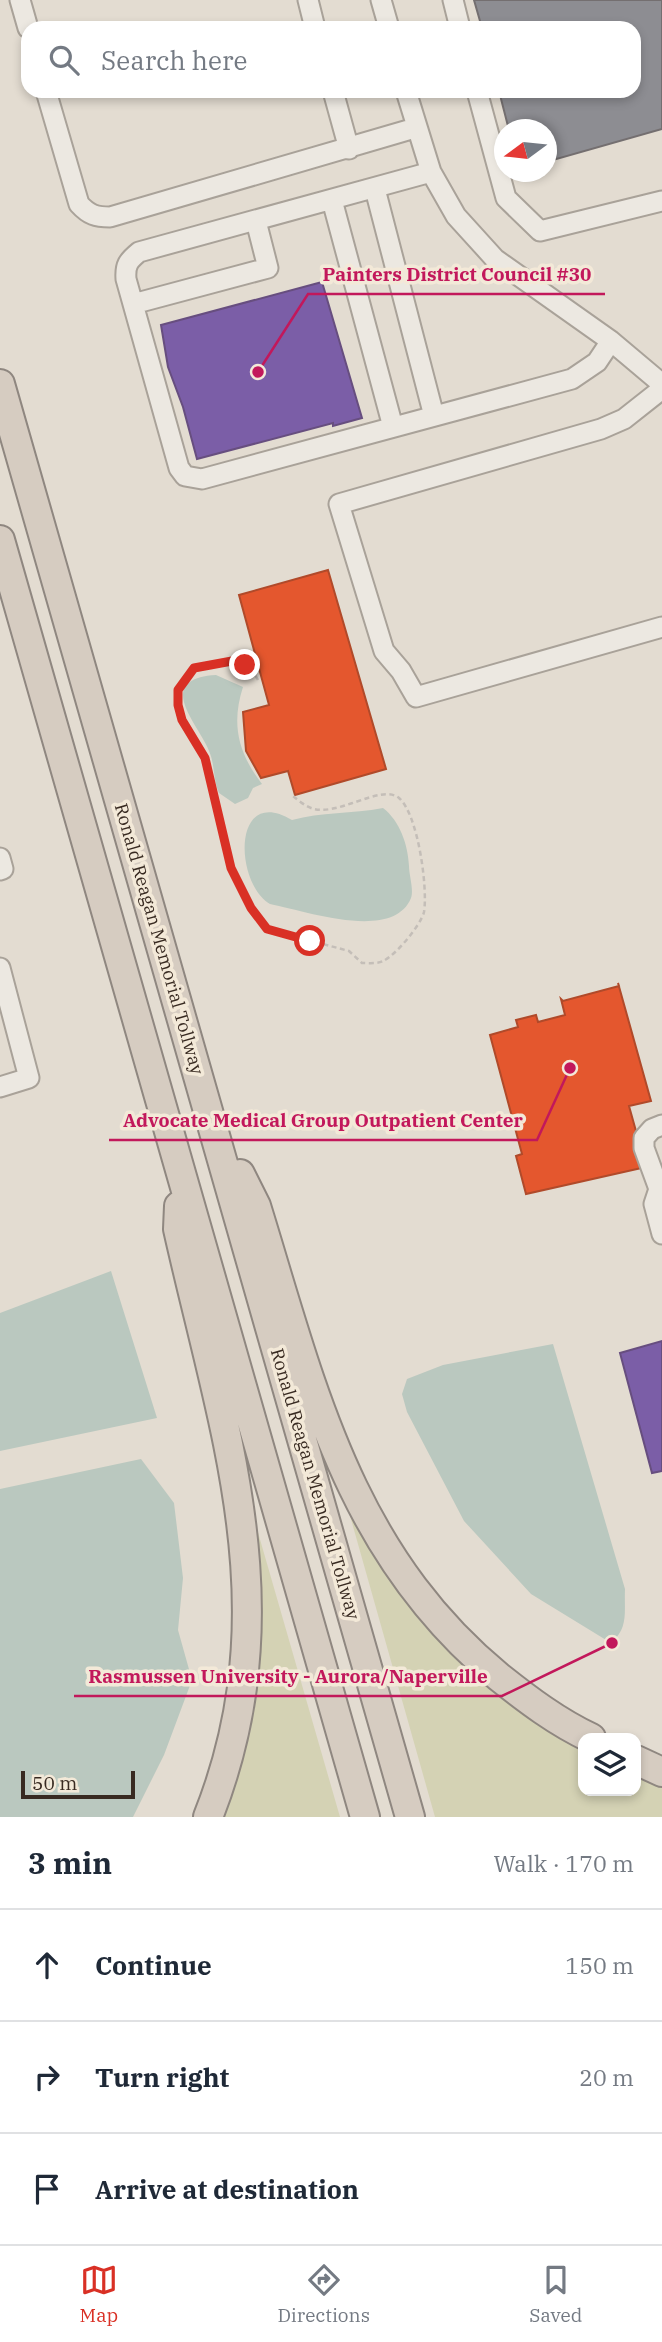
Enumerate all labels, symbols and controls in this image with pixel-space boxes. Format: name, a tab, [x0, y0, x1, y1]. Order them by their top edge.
search box	[21, 21, 641, 98]
icon: search	[45, 41, 83, 79]
text: Search here	[101, 43, 247, 77]
north arrow	[494, 119, 557, 182]
callout: Painters District Council #30	[308, 254, 605, 294]
text: Painters District Council #30	[323, 262, 591, 286]
route end	[229, 649, 260, 680]
street label: Ronald Reagan Memorial Tollway	[110, 801, 209, 1078]
route start	[294, 925, 325, 956]
callout: Advocate Medical Group Outpatient Center	[109, 1100, 537, 1140]
text: Advocate Medical Group Outpatient Center	[123, 1108, 524, 1132]
street label: Ronald Reagan Memorial Tollway	[266, 1346, 365, 1623]
callout: Rasmussen University - Aurora/Naperville	[74, 1656, 502, 1696]
text: Rasmussen University - Aurora/Naperville	[88, 1664, 488, 1688]
map controls	[578, 1733, 641, 1796]
button: layers	[578, 1733, 641, 1796]
scale bar	[21, 1768, 135, 1800]
text: 50 m	[32, 1771, 77, 1795]
text: 3 min	[28, 1843, 112, 1882]
text: Walk · 170 m	[493, 1848, 634, 1878]
icon: ahead	[28, 1946, 66, 1984]
text: Continue	[95, 1948, 212, 1982]
text: 150 m	[565, 1950, 634, 1980]
icon: right	[28, 2058, 66, 2096]
text: Turn right	[95, 2060, 229, 2094]
text: 20 m	[579, 2062, 634, 2092]
icon: arrive	[28, 2170, 66, 2208]
text: Arrive at destination	[95, 2172, 359, 2206]
tab: Map	[80, 2261, 118, 2327]
tab: Directions	[277, 2261, 370, 2327]
tab: Saved	[529, 2261, 582, 2327]

